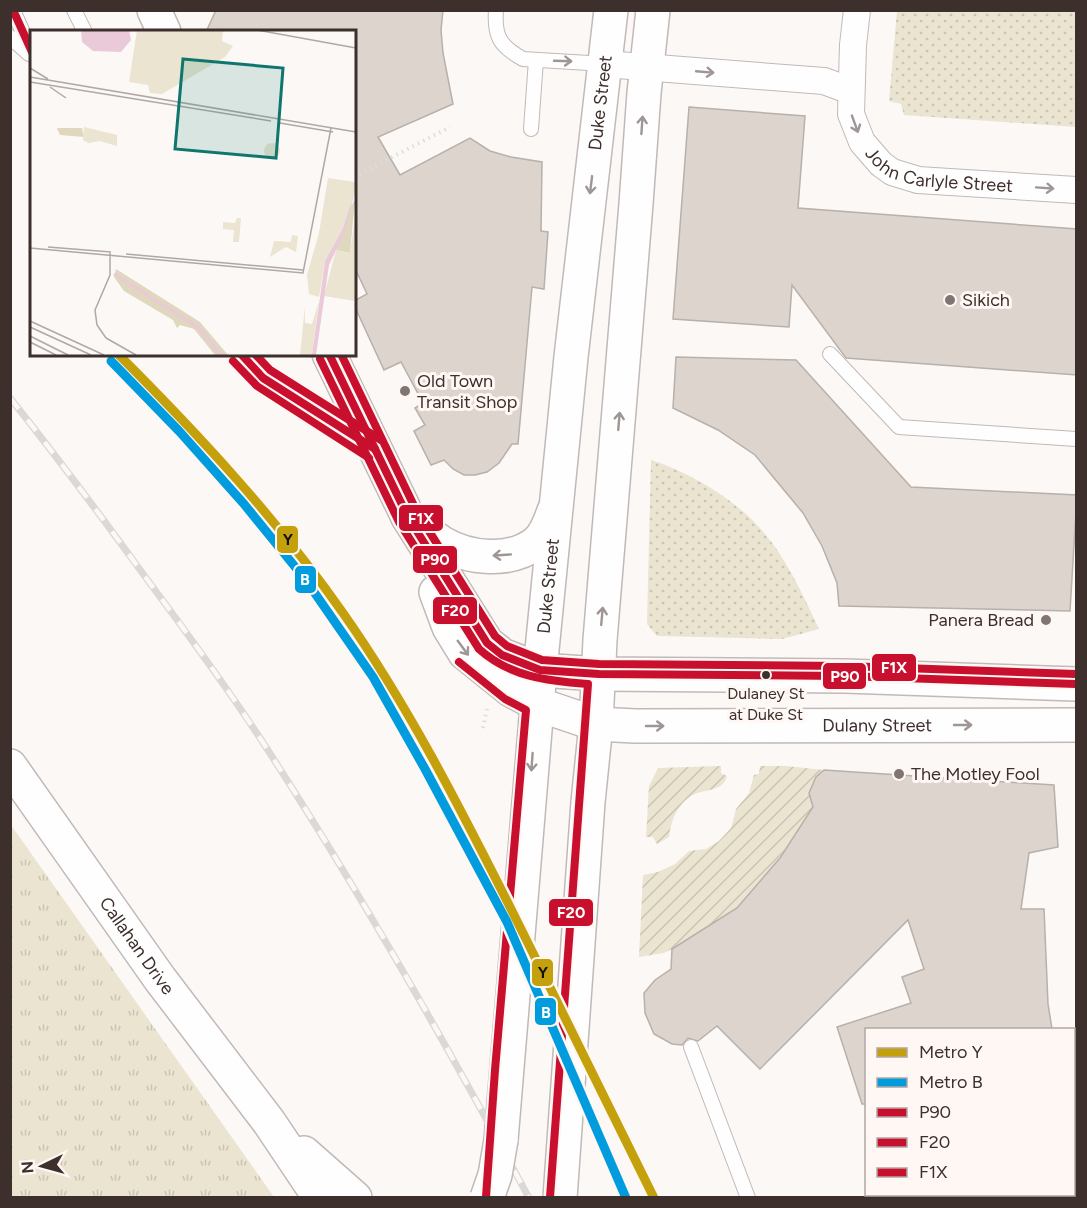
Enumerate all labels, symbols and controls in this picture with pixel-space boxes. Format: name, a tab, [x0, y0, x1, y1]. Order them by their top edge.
inset map	[30, 30, 356, 356]
street label: Duke Street	[584, 54, 617, 152]
one-way arrow	[552, 55, 572, 67]
one-way arrow	[694, 66, 714, 77]
one-way arrow	[850, 114, 861, 132]
one-way arrow	[636, 116, 647, 136]
street label: John Carlyle Street	[860, 143, 1014, 197]
one-way arrow	[585, 174, 596, 194]
one-way arrow	[1034, 182, 1054, 193]
place label: Sikich	[962, 289, 1010, 311]
marker: Sikich	[943, 293, 957, 307]
place label: Old Town Transit Shop	[417, 370, 517, 413]
marker: Old Town Transit Shop	[398, 384, 412, 398]
one-way arrow	[613, 412, 624, 432]
line badge: F1X	[398, 504, 444, 532]
text: F1X	[408, 509, 434, 528]
line badge: Y	[276, 525, 299, 554]
text: Y	[283, 530, 294, 549]
street label: Duke Street	[533, 537, 564, 635]
line badge: P90	[412, 545, 458, 574]
text: P90	[420, 550, 450, 569]
one-way arrow	[492, 550, 512, 561]
line badge: B	[294, 565, 317, 594]
text: B	[300, 570, 310, 589]
line badge: F20	[432, 596, 478, 625]
text: F20	[441, 601, 469, 620]
one-way arrow	[597, 606, 608, 626]
place label: Panera Bread	[928, 609, 1034, 631]
marker: Panera Bread	[1039, 613, 1053, 627]
one-way arrow	[456, 640, 469, 656]
line badge: F1X	[871, 653, 917, 682]
text: F1X	[881, 658, 907, 677]
line badge: P90	[822, 662, 867, 690]
text: P90	[830, 667, 860, 686]
marker: Dulaney St at Duke St	[760, 669, 772, 681]
place label: Dulaney St at Duke St	[727, 684, 805, 724]
street label: Dulany Street	[822, 714, 932, 737]
one-way arrow	[953, 719, 973, 731]
one-way arrow	[644, 720, 664, 732]
one-way arrow	[527, 752, 538, 772]
place label: The Motley Fool	[911, 763, 1040, 785]
marker: The Motley Fool	[892, 767, 906, 781]
street label: Callahan Drive	[95, 893, 179, 999]
line badge: F20	[548, 898, 594, 927]
text: F20	[557, 903, 585, 922]
line badge: Y	[531, 958, 554, 987]
text: Y	[538, 963, 549, 982]
line badge: B	[534, 997, 557, 1026]
text: B	[541, 1003, 551, 1022]
legend	[865, 1028, 1075, 1196]
text: Metro Y	[919, 1041, 983, 1063]
text: Metro B	[919, 1071, 983, 1093]
text: P90	[919, 1101, 951, 1123]
text: F20	[919, 1131, 950, 1153]
north arrow	[12, 1136, 72, 1196]
text: N	[18, 1160, 38, 1174]
text: F1X	[919, 1161, 947, 1183]

